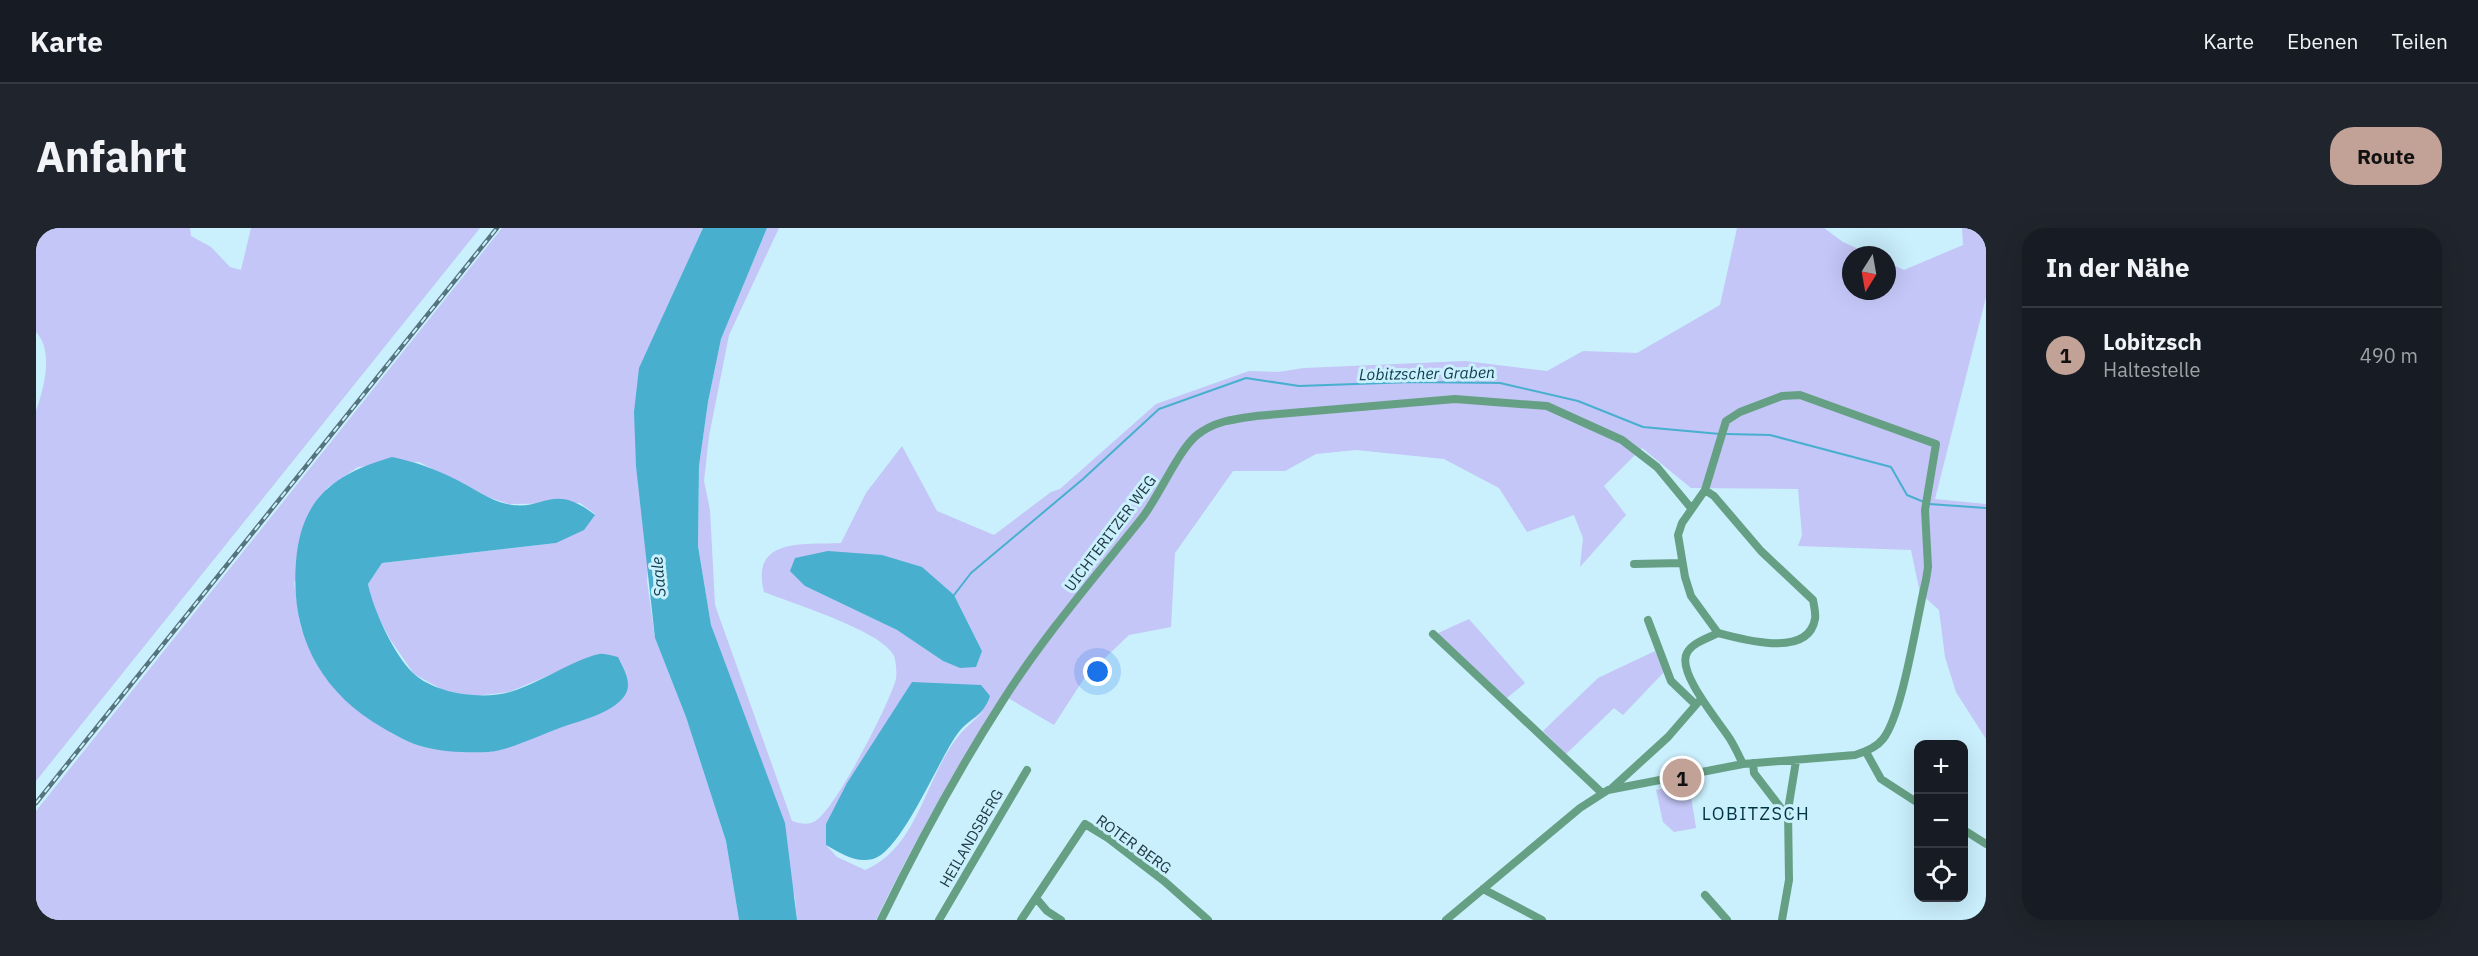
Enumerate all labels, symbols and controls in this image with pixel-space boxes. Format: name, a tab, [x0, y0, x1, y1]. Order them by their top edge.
text: Karte	[30, 23, 103, 60]
text: Karte	[2203, 27, 2254, 55]
text: Ebenen	[2287, 27, 2358, 55]
text: Teilen	[2391, 27, 2448, 55]
button: Route	[2330, 127, 2442, 185]
text: Anfahrt	[36, 129, 187, 184]
north arrow	[1842, 246, 1896, 300]
text: In der Nähe	[2046, 250, 2190, 284]
text: Lobitzsch	[2103, 327, 2202, 356]
text: 1	[2060, 342, 2072, 369]
text: 490 m	[2360, 342, 2418, 369]
text: Haltestelle	[2103, 356, 2200, 383]
water label: Lobitzscher Graben	[1359, 362, 1495, 384]
street label: UICHTERITZER WEG	[1060, 471, 1160, 595]
water label: Saale	[646, 556, 670, 598]
your location	[1083, 657, 1112, 686]
map controls	[1914, 740, 1968, 902]
button: +	[1914, 740, 1968, 794]
pin: 1	[1662, 756, 1702, 800]
street label: HEILANDSBERG	[935, 785, 1007, 891]
button: −	[1914, 794, 1968, 848]
district label: LOBITZSCH	[1702, 802, 1810, 825]
street label: ROTER BERG	[1093, 810, 1175, 878]
button: locate	[1914, 848, 1968, 902]

